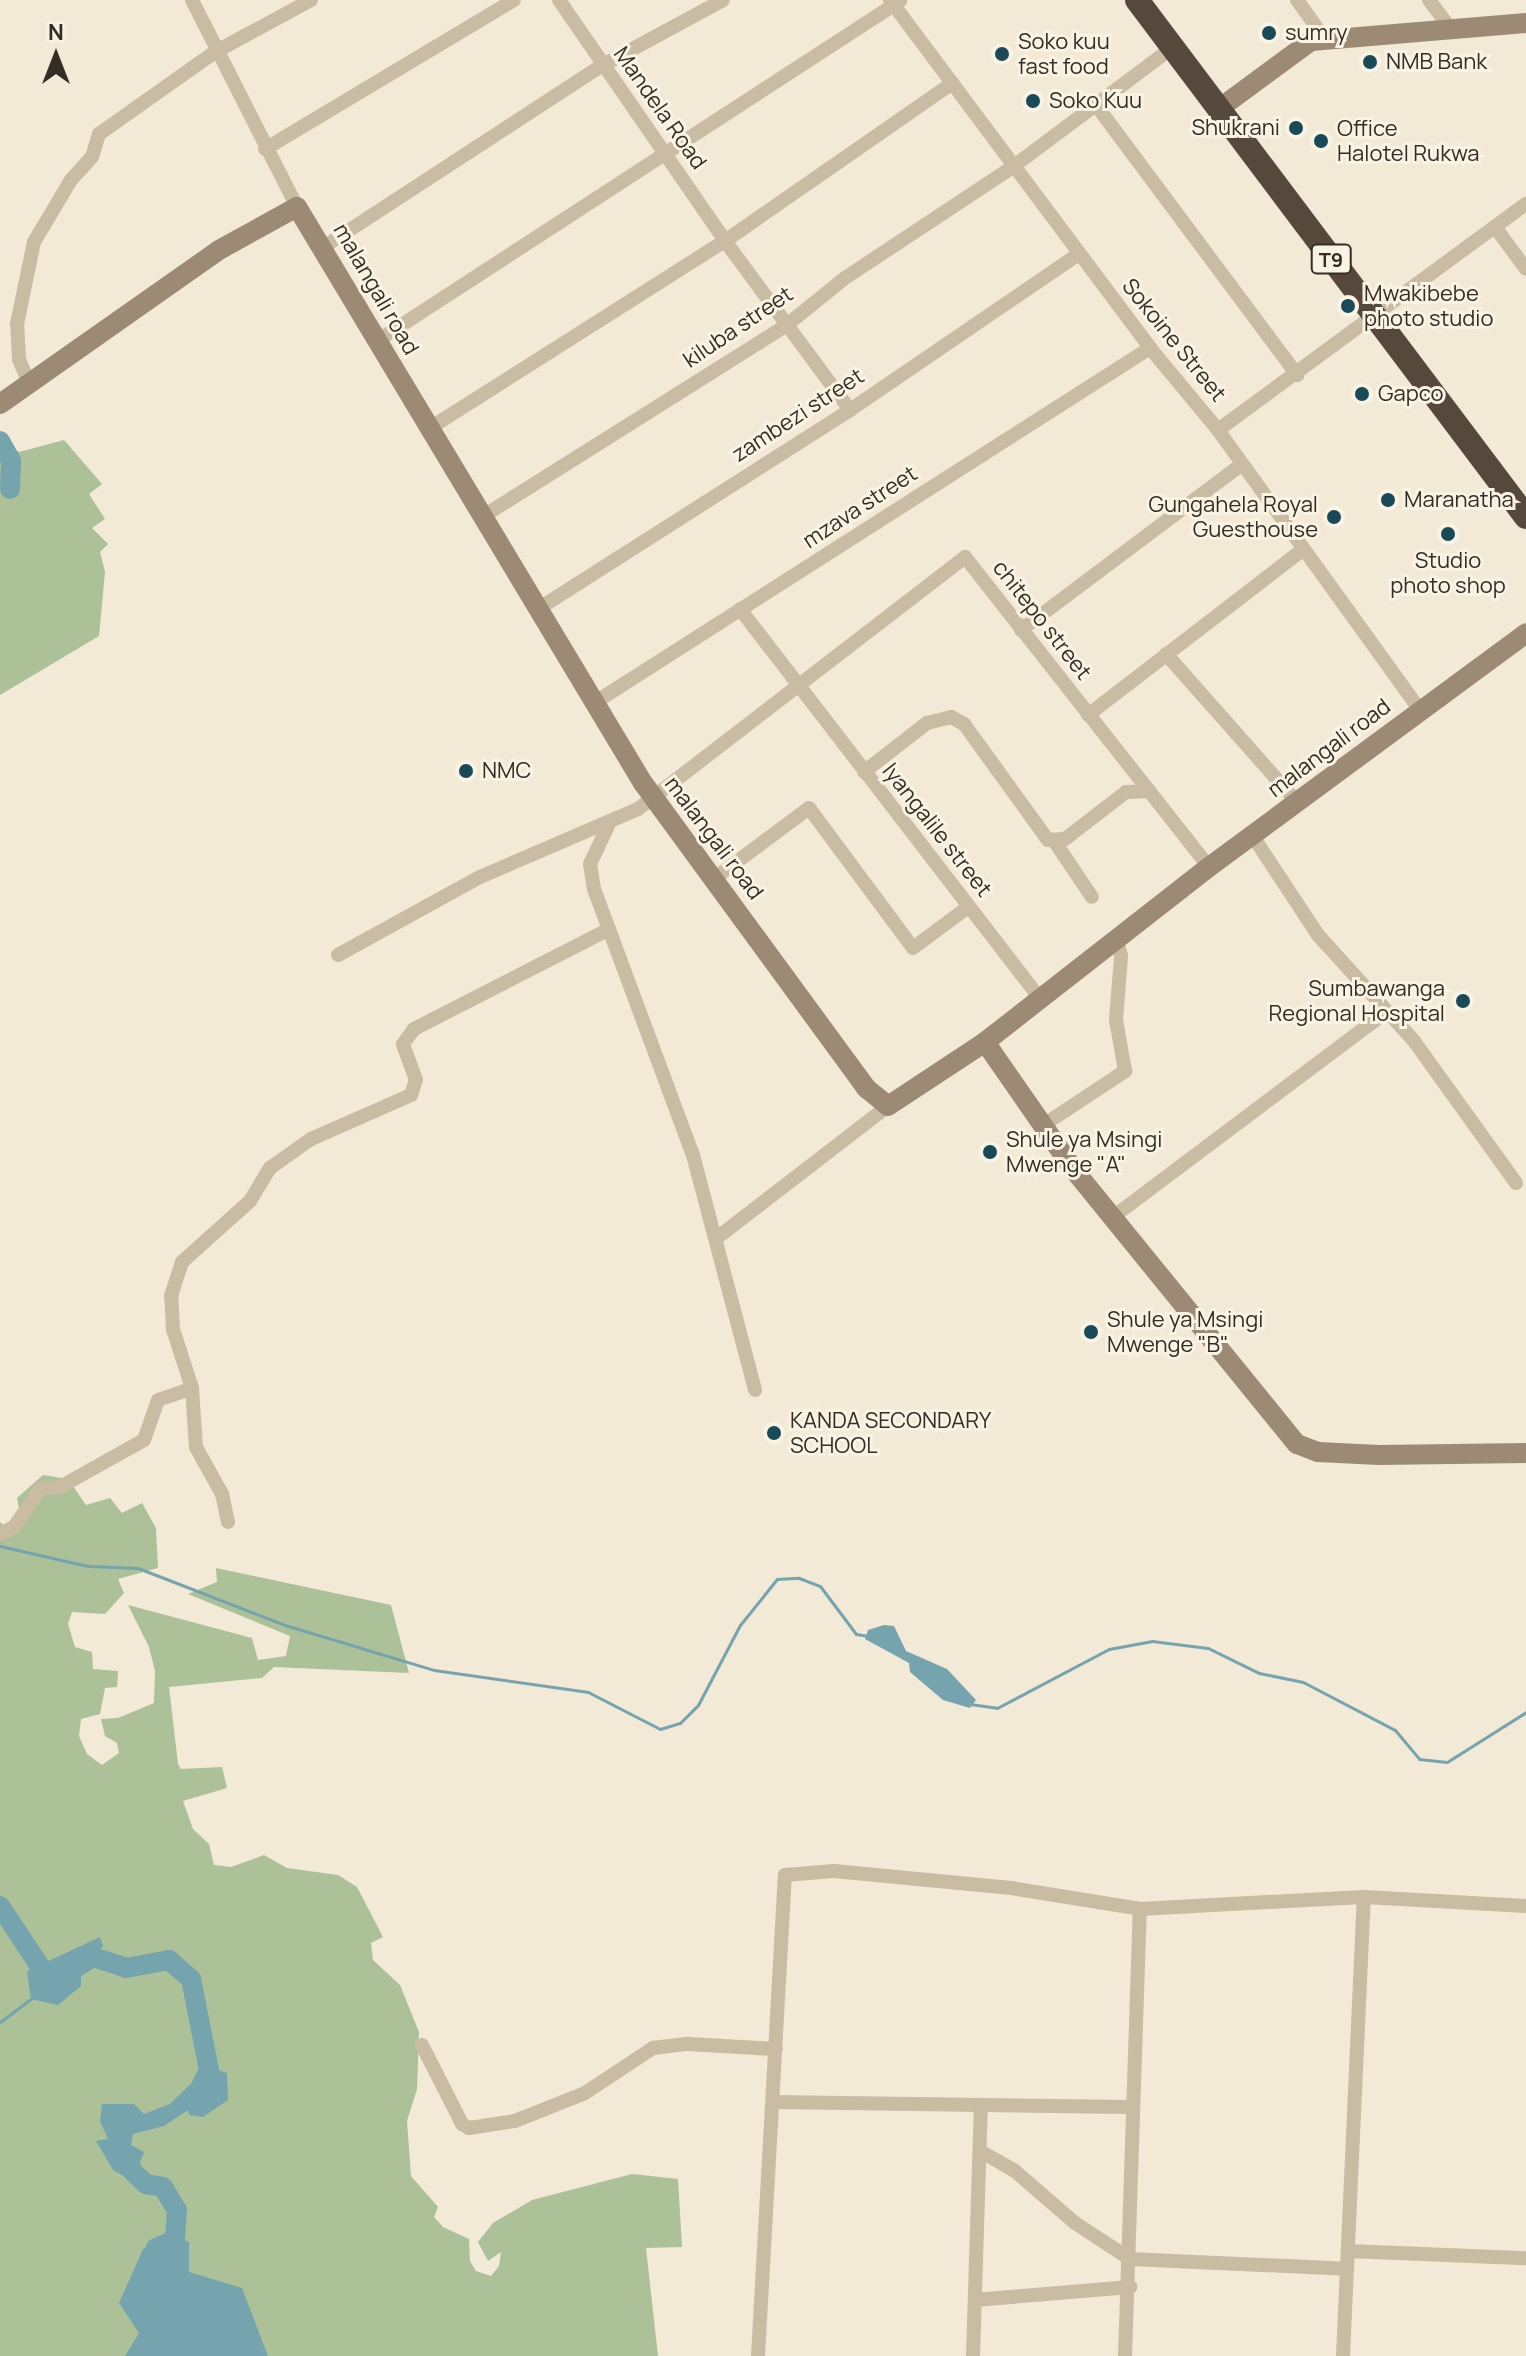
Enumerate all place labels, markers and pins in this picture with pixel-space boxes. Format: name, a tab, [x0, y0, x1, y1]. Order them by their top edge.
place label: sumry	[1285, 20, 1348, 46]
marker: sumry	[1260, 24, 1278, 42]
place label: Soko kuu fast food	[1018, 28, 1110, 80]
marker: Soko kuu fast food	[993, 45, 1011, 63]
place label: NMB Bank	[1386, 49, 1487, 75]
marker: NMB Bank	[1361, 53, 1379, 71]
place label: Soko Kuu	[1049, 88, 1142, 114]
marker: Soko Kuu	[1024, 92, 1042, 110]
place label: Shukrani	[1191, 115, 1280, 141]
place label: Office Halotel Rukwa	[1337, 115, 1479, 166]
marker: Shukrani	[1287, 119, 1305, 137]
marker: Office Halotel Rukwa	[1312, 132, 1330, 150]
place label: Mwakibebe photo studio	[1364, 280, 1494, 332]
marker: Mwakibebe photo studio	[1339, 297, 1357, 315]
place label: Gapco	[1378, 381, 1444, 407]
marker: Gapco	[1353, 385, 1371, 403]
place label: Maranatha	[1404, 487, 1514, 513]
place label: Gungahela Royal Guesthouse	[1148, 491, 1318, 542]
marker: Maranatha	[1379, 491, 1397, 509]
marker: Gungahela Royal Guesthouse	[1325, 508, 1343, 526]
marker: Studio photo shop	[1439, 525, 1457, 543]
place label: Studio photo shop	[1390, 547, 1506, 598]
place label: NMC	[482, 758, 531, 784]
marker: NMC	[457, 762, 475, 780]
place label: Sumbawanga Regional Hospital	[1268, 975, 1445, 1026]
marker: Sumbawanga Regional Hospital	[1452, 990, 1474, 1012]
place label: Shule ya Msingi Mwenge "A"	[1006, 1126, 1162, 1178]
marker: Shule ya Msingi Mwenge "A"	[981, 1143, 999, 1161]
place label: Shule ya Msingi Mwenge "B"	[1107, 1306, 1263, 1358]
marker: Shule ya Msingi Mwenge "B"	[1082, 1323, 1100, 1341]
place label: KANDA SECONDARY SCHOOL	[790, 1407, 991, 1458]
marker: KANDA SECONDARY SCHOOL	[765, 1424, 783, 1442]

